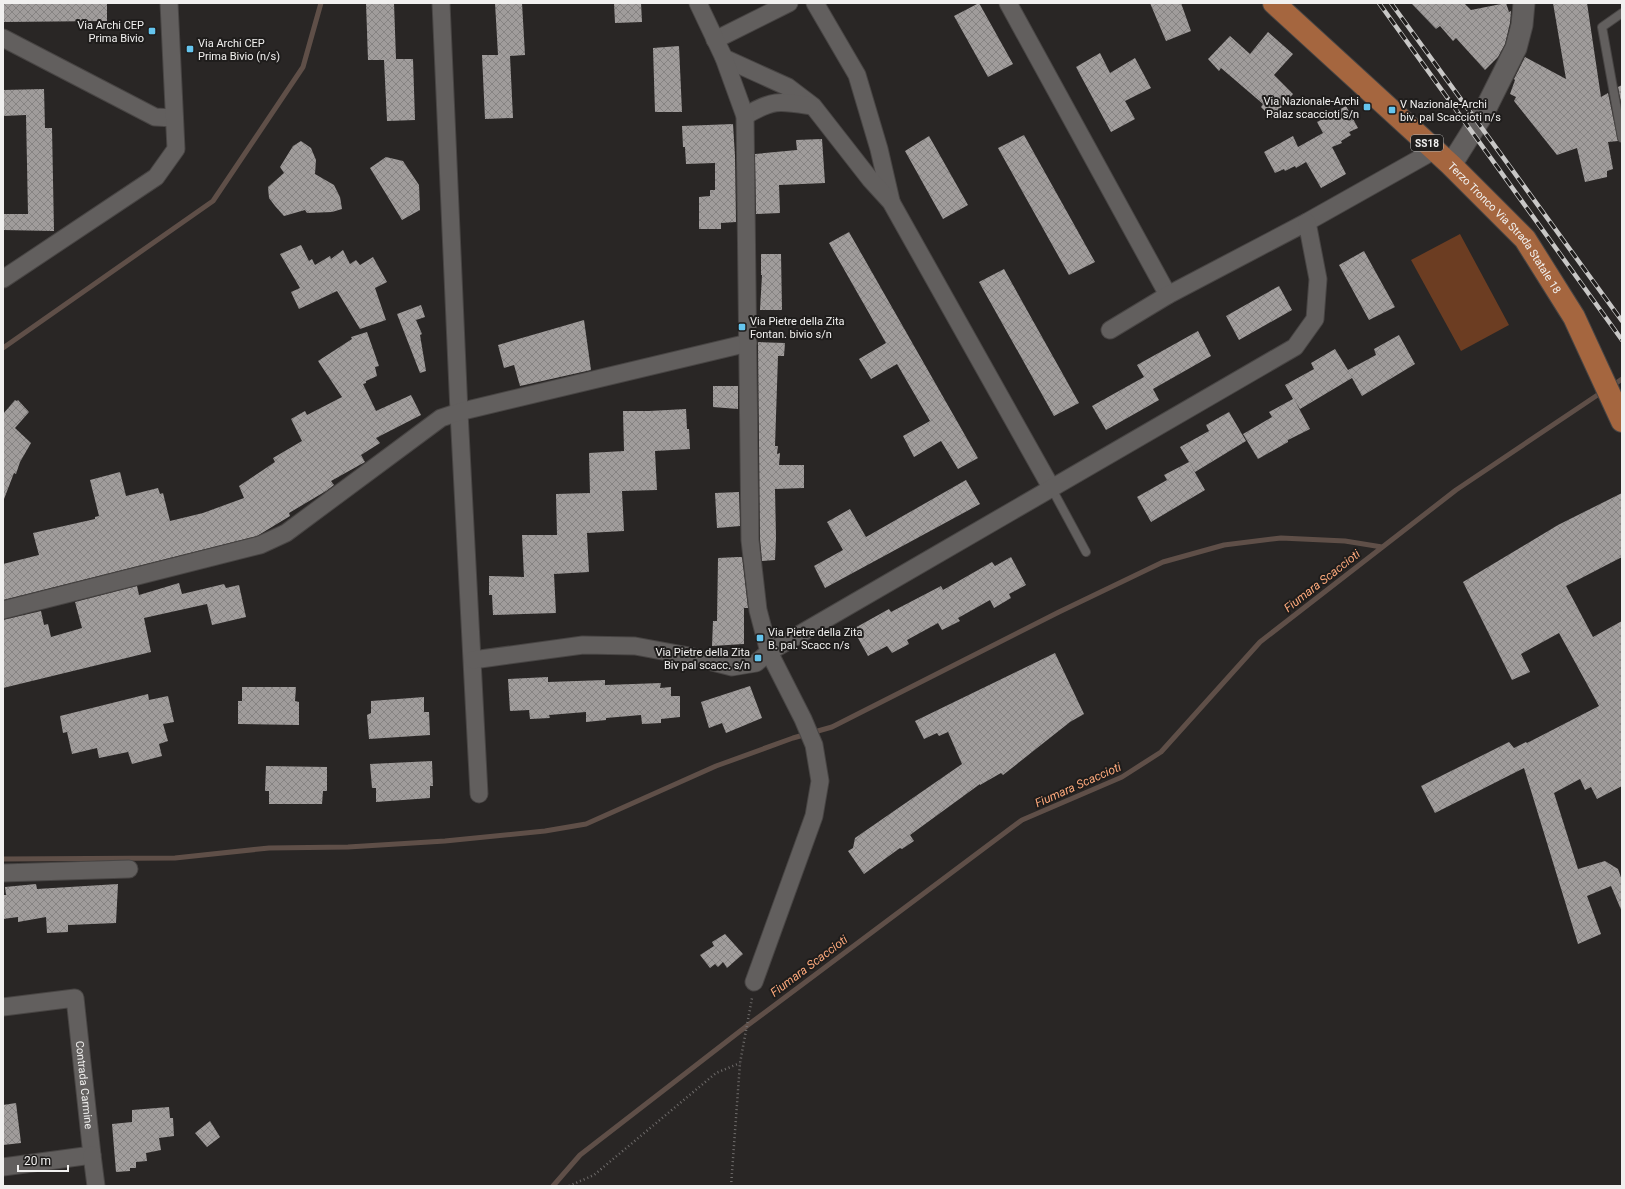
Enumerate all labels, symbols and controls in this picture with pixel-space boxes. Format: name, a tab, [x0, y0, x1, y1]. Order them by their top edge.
place label: Via Archi CEP Prima Bivio	[77, 19, 144, 45]
marker: Via Archi CEP Prima Bivio	[147, 26, 157, 36]
place label: Via Archi CEP Prima Bivio (n/s)	[198, 37, 280, 63]
marker: Via Archi CEP Prima Bivio (n/s)	[185, 44, 195, 54]
place label: Via Nazionale-Archi Palaz scaccioti s/n	[1263, 95, 1359, 121]
place label: V Nazionale-Archi biv. pal Scaccioti n/s	[1400, 98, 1501, 124]
marker: Via Nazionale-Archi Palaz scaccioti s/n	[1362, 102, 1372, 112]
marker: V Nazionale-Archi biv. pal Scaccioti n/s	[1387, 105, 1397, 115]
road number: SS18	[1411, 135, 1443, 151]
street label: Terzo Tronco Via Strada Statale 18	[1445, 159, 1564, 296]
place label: Via Pietre della Zita Fontan. bivio s/n	[750, 315, 845, 341]
marker: Via Pietre della Zita Fontan. bivio s/n	[737, 322, 747, 332]
water label: Fiumara Scaccioti	[1281, 547, 1363, 615]
place label: Via Pietre della Zita B. pal. Scacc n/s	[768, 626, 863, 652]
marker: Via Pietre della Zita B. pal. Scacc n/s	[755, 633, 765, 643]
place label: Via Pietre della Zita Biv pal scacc. s/n	[655, 646, 750, 672]
marker: Via Pietre della Zita Biv pal scacc. s/n	[753, 653, 763, 663]
water label: Fiumara Scaccioti	[1033, 760, 1123, 810]
water label: Fiumara Scaccioti	[768, 932, 850, 1000]
street label: Contrada Carmine	[73, 1040, 96, 1130]
scale bar	[18, 1147, 68, 1173]
text: 20 m	[24, 1154, 51, 1168]

